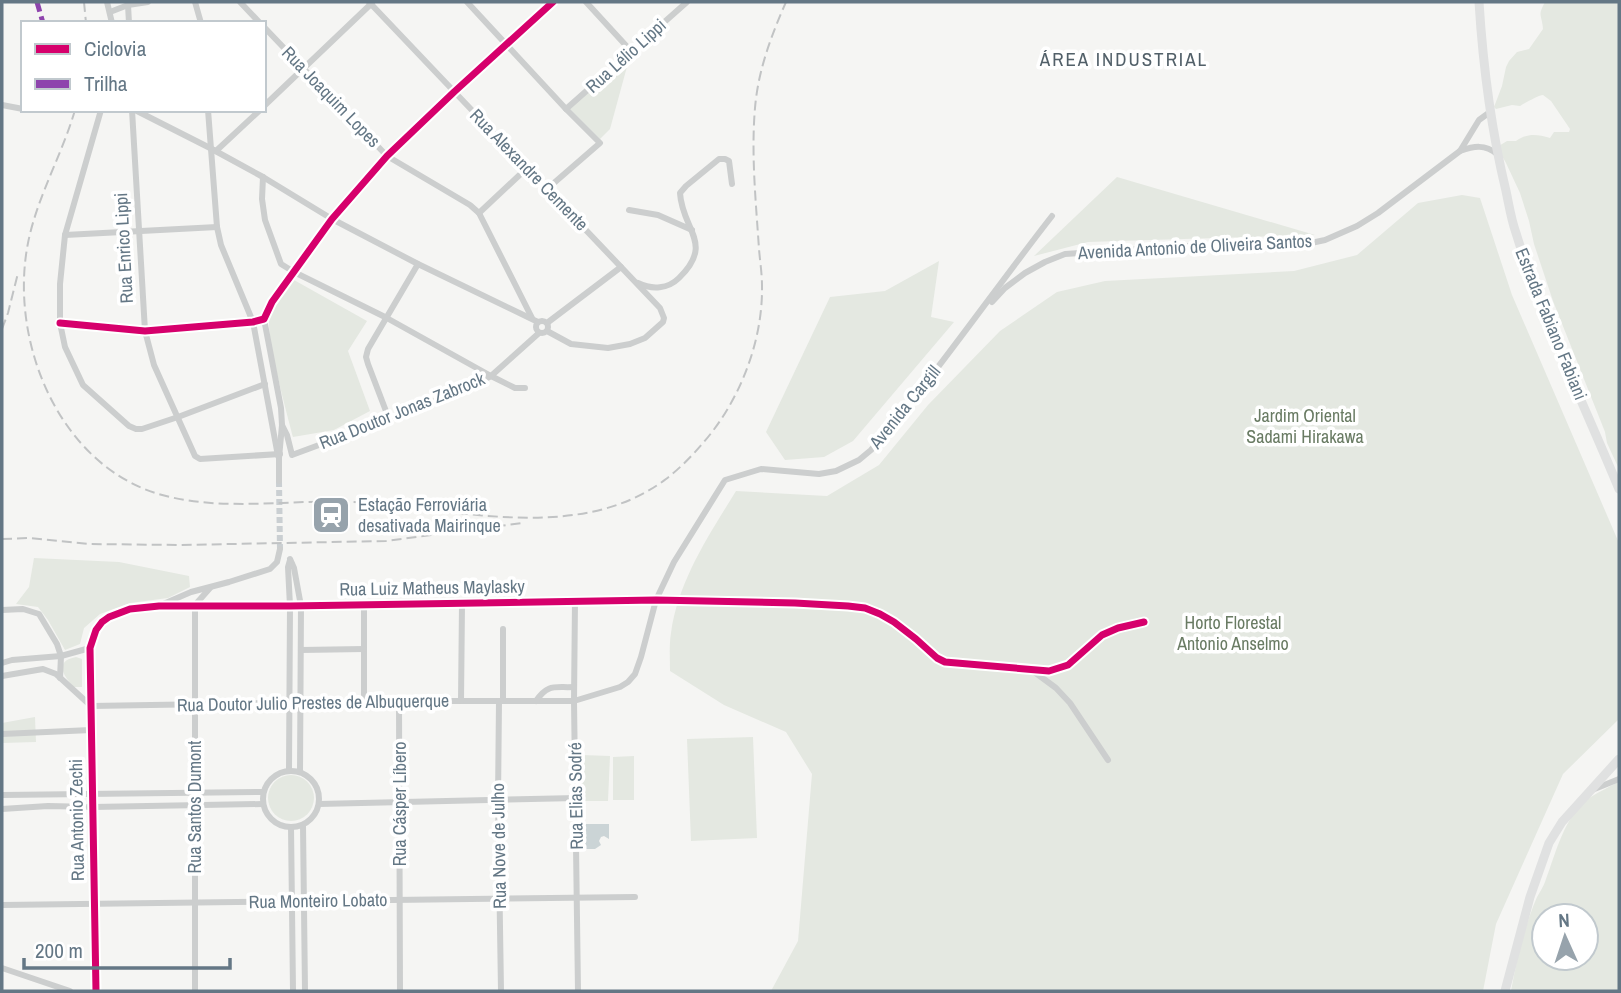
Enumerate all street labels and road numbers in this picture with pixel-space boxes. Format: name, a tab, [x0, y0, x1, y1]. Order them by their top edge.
street label: Rua Lélio Lippi	[580, 13, 671, 98]
street label: Rua Joaquim Lopes	[276, 40, 386, 153]
street label: Rua Alexandre Cemente	[465, 103, 594, 236]
street label: Rua Enrico Lippi	[108, 192, 139, 304]
street label: Avenida Antonio de Oliveira Santos	[1076, 228, 1313, 265]
street label: Estrada Fabiano Fabiani	[1510, 244, 1593, 404]
street label: Avenida Cargill	[863, 360, 946, 454]
street label: Rua Doutor Jonas Zabrock	[315, 366, 489, 455]
street label: Rua Luiz Matheus Maylasky	[339, 573, 526, 602]
street label: Rua Doutor Julio Prestes de Albuquerque	[177, 688, 449, 717]
street label: Rua Santos Dumont	[182, 741, 207, 873]
street label: Rua Cásper Líbero	[387, 742, 412, 866]
street label: Rua Elias Sodré	[562, 742, 589, 850]
street label: Rua Antonio Zechi	[63, 759, 90, 881]
street label: Rua Nove de Julho	[485, 783, 512, 909]
street label: Rua Monteiro Lobato	[248, 887, 388, 914]

